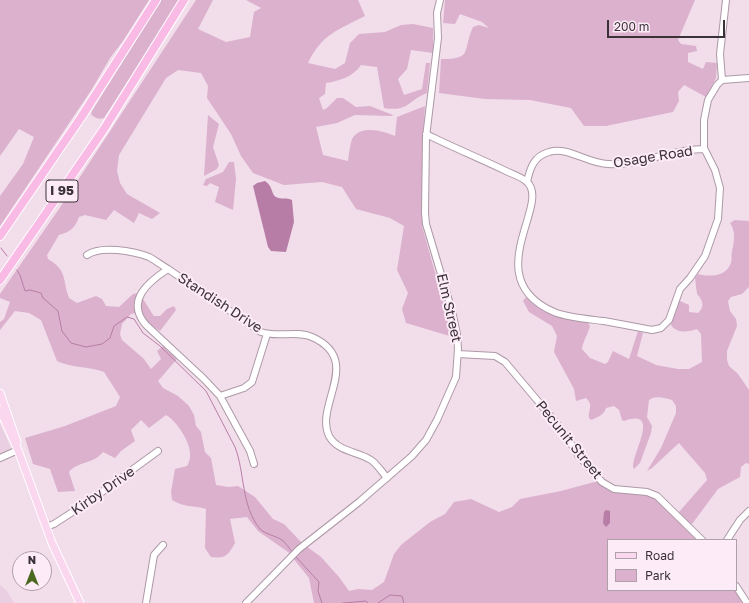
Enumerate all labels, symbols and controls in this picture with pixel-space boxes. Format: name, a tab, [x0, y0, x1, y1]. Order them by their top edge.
scale bar	[609, 12, 727, 38]
text: 200 m	[614, 19, 649, 34]
street label: Osage Road	[612, 142, 694, 172]
road number: I 95	[46, 180, 78, 202]
street label: Standish Drive	[175, 269, 265, 337]
street label: Elm Street	[433, 272, 465, 344]
street label: Pecunit Street	[532, 397, 606, 483]
street label: Kirby Drive	[68, 463, 138, 519]
legend	[607, 539, 737, 591]
text: Road	[645, 548, 674, 563]
north arrow	[12, 551, 52, 591]
text: N	[28, 553, 36, 566]
text: Park	[645, 568, 671, 583]

